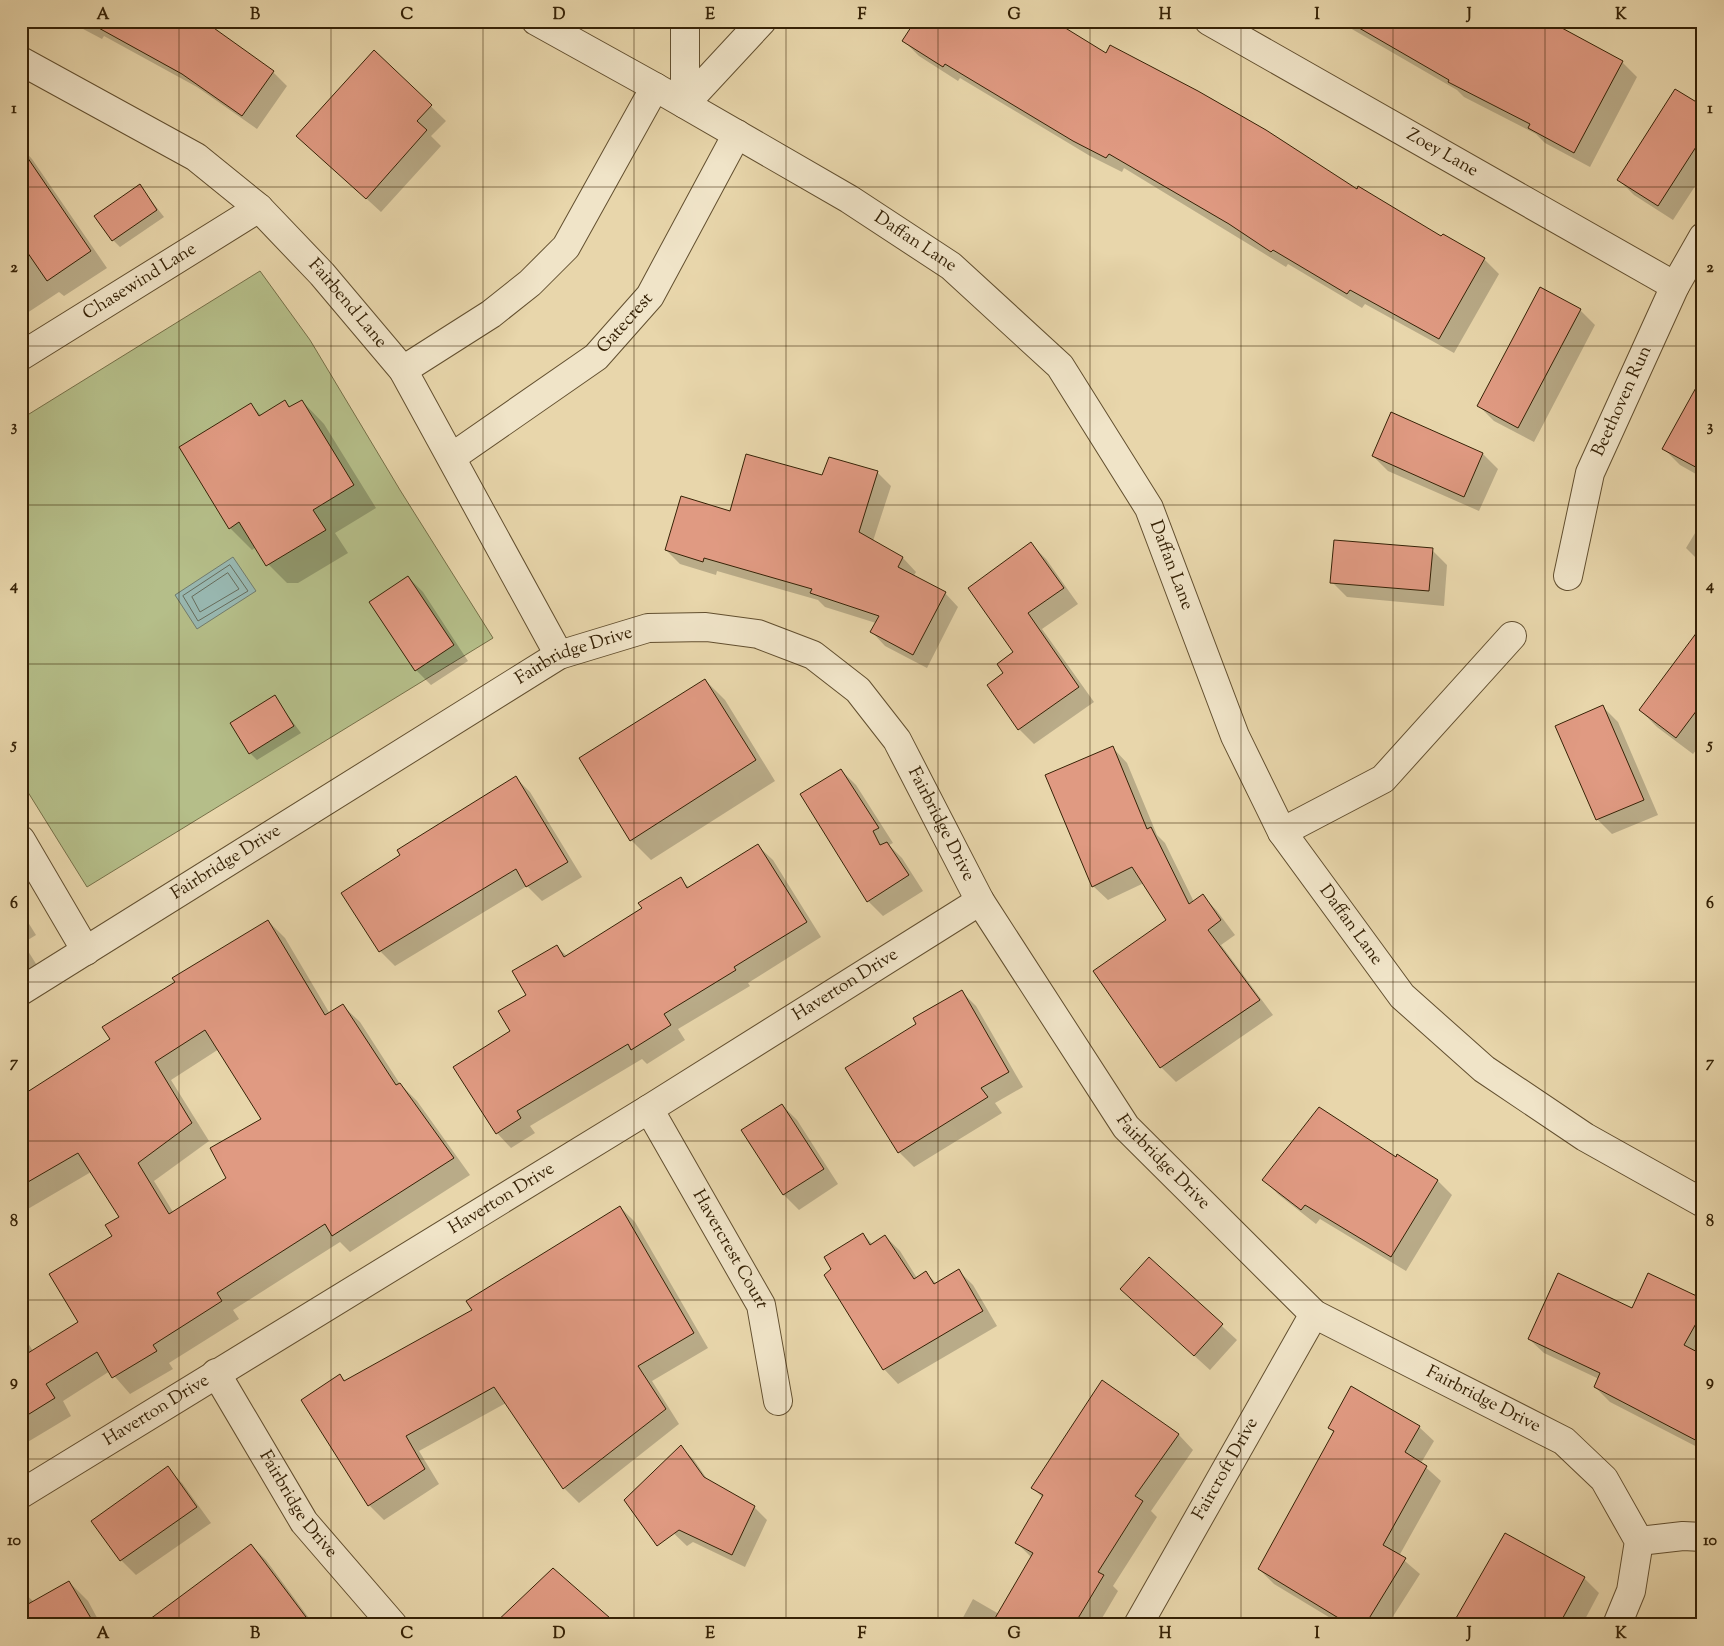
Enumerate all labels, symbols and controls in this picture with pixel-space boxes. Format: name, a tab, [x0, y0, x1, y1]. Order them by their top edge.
text: A	[97, 4, 110, 27]
text: B	[250, 4, 260, 27]
text: C	[401, 4, 414, 27]
text: D	[553, 4, 566, 27]
text: E	[705, 4, 715, 27]
text: F	[858, 4, 867, 27]
text: G	[1007, 4, 1021, 27]
text: H	[1159, 4, 1172, 27]
text: I	[1314, 4, 1320, 27]
text: J	[1465, 4, 1472, 27]
text: K	[1615, 4, 1627, 27]
text: 1	[11, 98, 17, 121]
text: 1	[1707, 98, 1713, 121]
street label: Zoey Lane	[1401, 123, 1483, 184]
street label: Daffan Lane	[868, 206, 962, 279]
street label: Chasewind Lane	[78, 237, 202, 327]
street label: Fairbend Lane	[301, 253, 393, 354]
text: 2	[10, 257, 18, 280]
text: 2	[1706, 257, 1714, 280]
street label: Gatecrest	[591, 287, 660, 360]
street label: Beethoven Run	[1586, 341, 1659, 461]
text: 3	[11, 416, 18, 439]
text: 3	[1707, 416, 1714, 439]
street label: Daffan Lane	[1142, 517, 1199, 614]
text: 4	[9, 575, 18, 598]
text: 4	[1705, 575, 1714, 598]
street label: Fairbridge Drive	[510, 620, 636, 692]
text: 5	[9, 734, 17, 757]
text: 5	[1705, 734, 1713, 757]
street label: Fairbridge Drive	[900, 763, 981, 886]
street label: Fairbridge Drive	[166, 819, 286, 907]
street label: Daffan Lane	[1312, 880, 1389, 971]
text: 6	[10, 893, 18, 916]
text: 6	[1706, 893, 1714, 916]
street label: Haverton Drive	[788, 942, 904, 1028]
text: 7	[10, 1052, 19, 1075]
text: 7	[1706, 1052, 1715, 1075]
street label: Fairbridge Drive	[1109, 1110, 1216, 1216]
street label: Haverton Drive	[444, 1157, 560, 1242]
street label: Havercrest Court	[685, 1185, 774, 1310]
text: 8	[10, 1211, 18, 1234]
text: 8	[1706, 1211, 1714, 1234]
street label: Fairbridge Drive	[1421, 1360, 1545, 1440]
street label: Haverton Drive	[99, 1368, 215, 1453]
text: 9	[10, 1371, 18, 1394]
text: 9	[1706, 1371, 1714, 1394]
street label: Faircroft Drive	[1187, 1413, 1266, 1525]
street label: Fairbridge Drive	[252, 1446, 343, 1564]
text: 10	[7, 1530, 21, 1553]
text: 10	[1703, 1530, 1717, 1553]
text: A	[97, 1623, 110, 1646]
text: B	[250, 1623, 260, 1646]
text: C	[401, 1623, 414, 1646]
text: D	[553, 1623, 566, 1646]
text: E	[705, 1623, 715, 1646]
text: F	[858, 1623, 867, 1646]
text: G	[1007, 1623, 1021, 1646]
text: H	[1159, 1623, 1172, 1646]
text: I	[1314, 1623, 1320, 1646]
text: J	[1465, 1623, 1472, 1646]
text: K	[1615, 1623, 1627, 1646]

